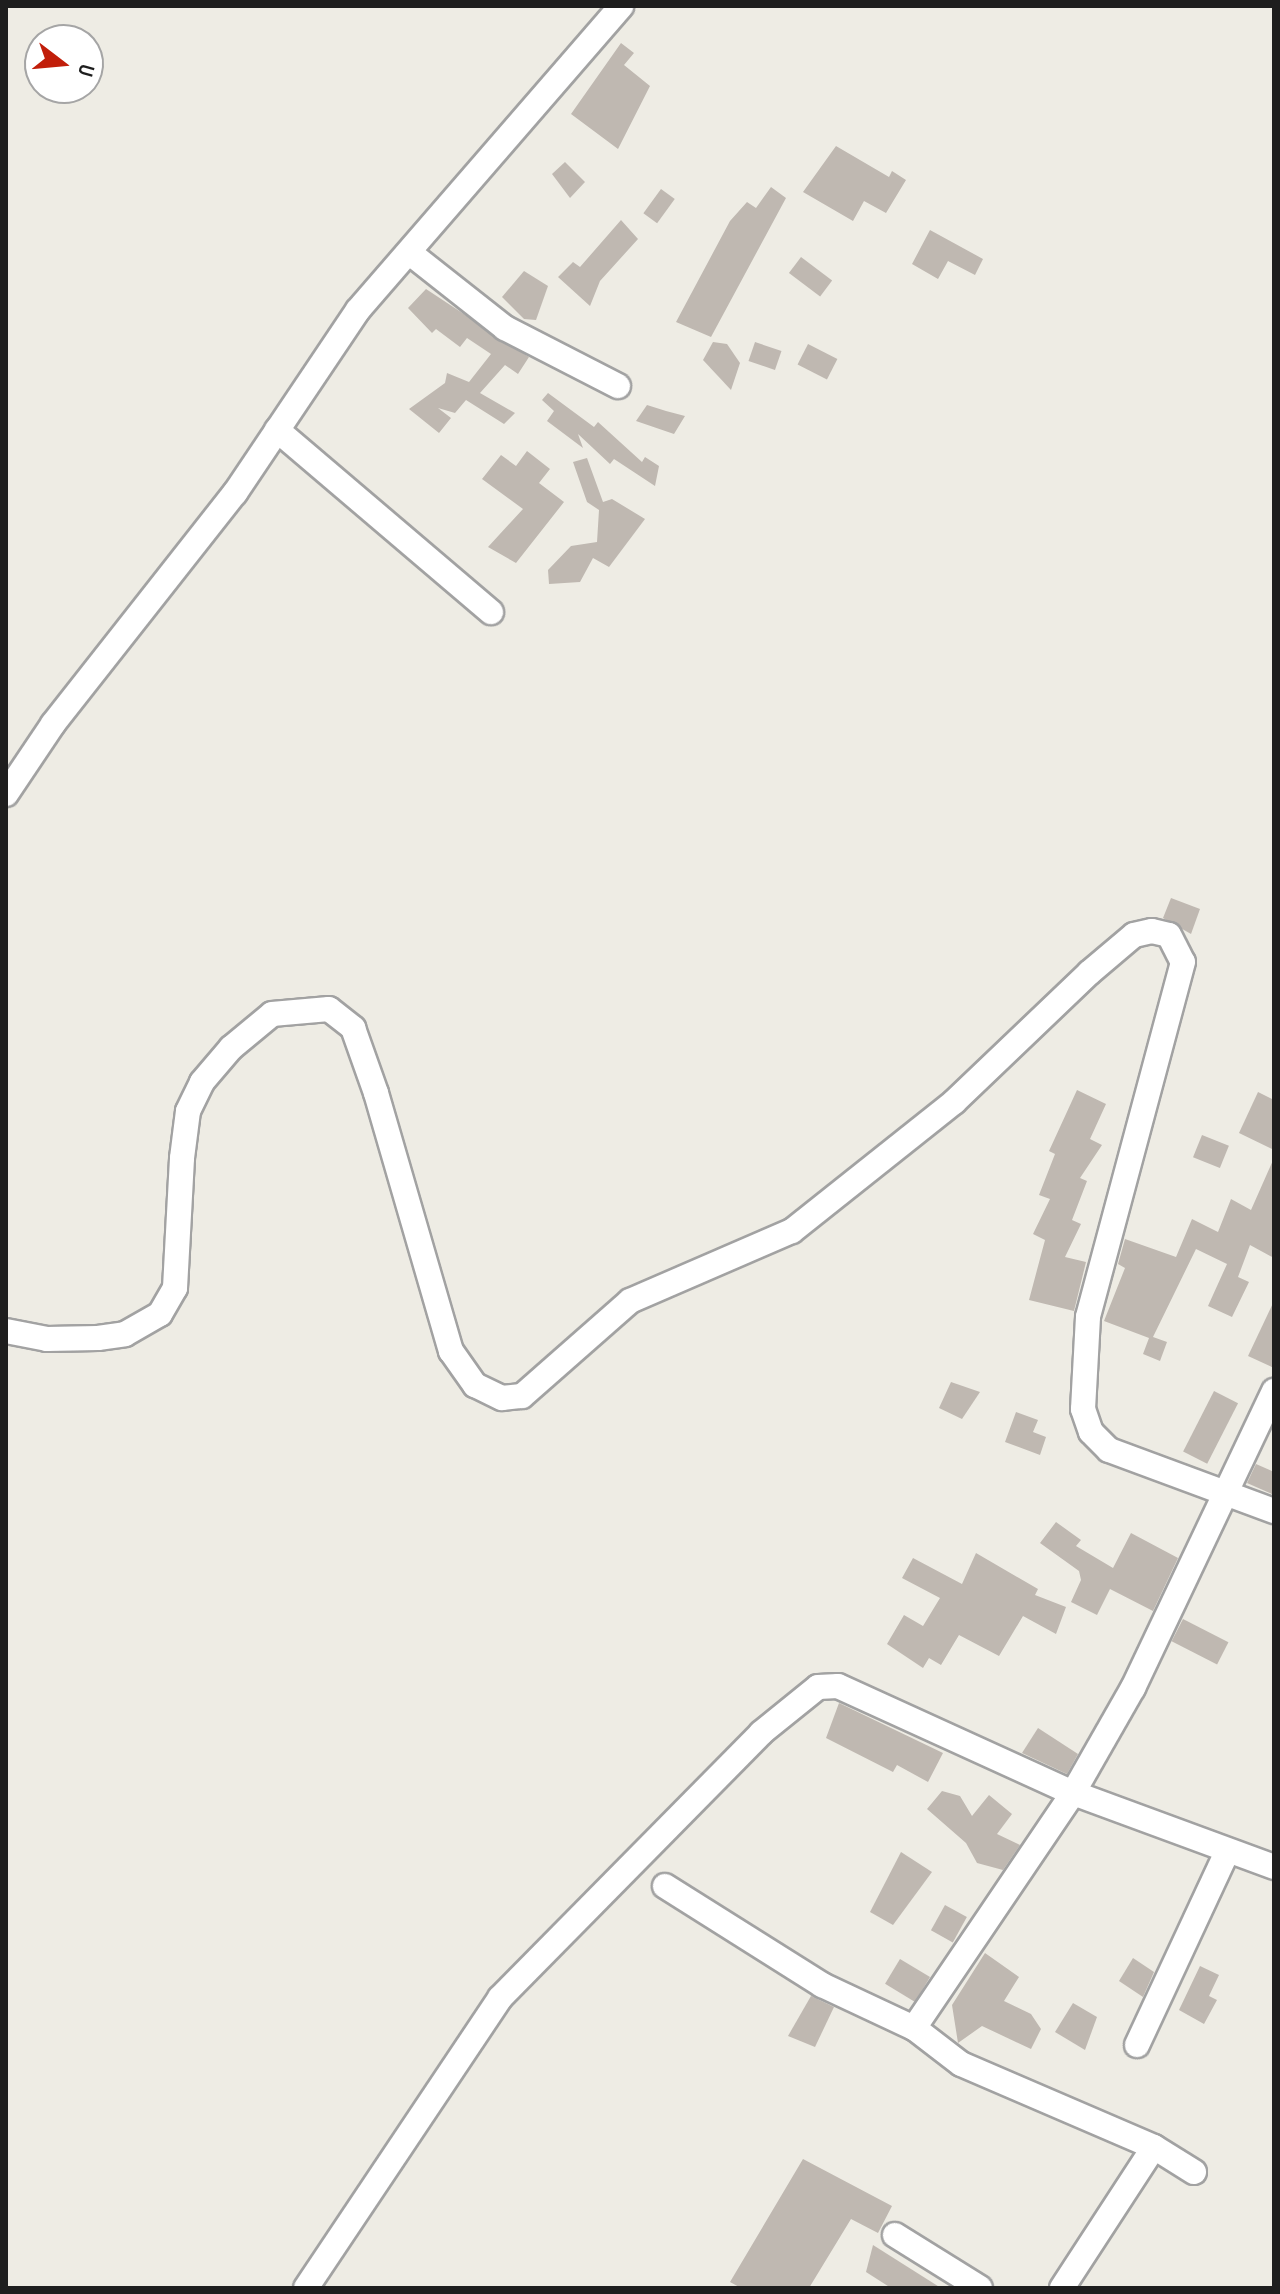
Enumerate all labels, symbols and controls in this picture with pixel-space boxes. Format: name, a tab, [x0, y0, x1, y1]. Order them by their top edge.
north arrow	[24, 24, 104, 104]
text: U	[71, 61, 100, 79]

